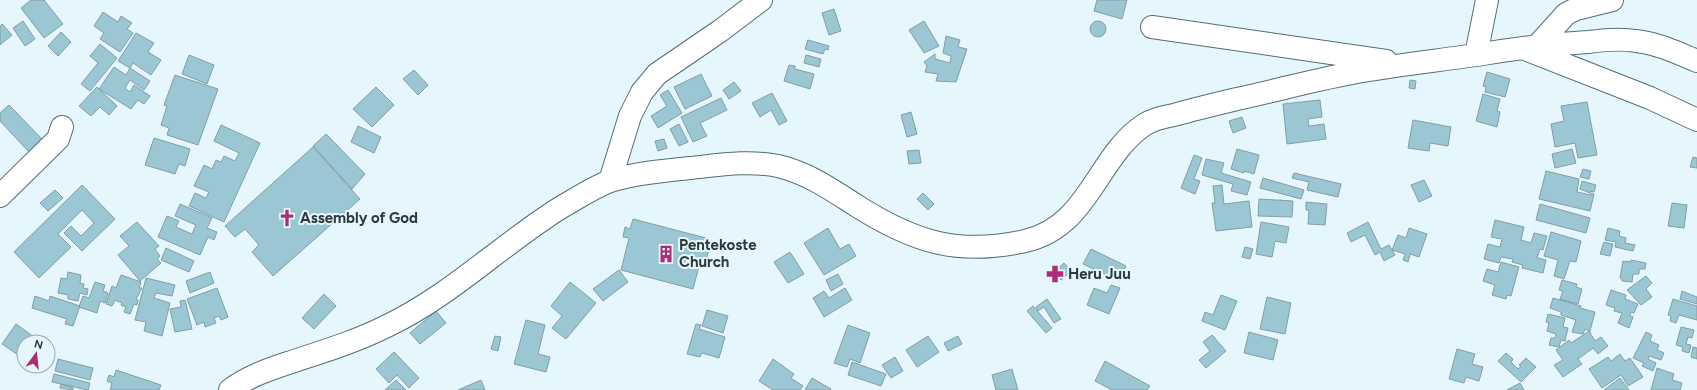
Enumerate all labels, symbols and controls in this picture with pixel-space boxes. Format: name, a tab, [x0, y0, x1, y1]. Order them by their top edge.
church icon: Assembly of God	[277, 208, 297, 228]
place label: Assembly of God	[300, 209, 418, 227]
place label: Pentekoste Church	[679, 236, 757, 271]
building icon: Pentekoste Church	[656, 244, 676, 264]
pharmacy icon: Heru Juu	[1045, 264, 1065, 284]
place label: Heru Juu	[1068, 265, 1131, 283]
north arrow	[16, 334, 56, 374]
text: N	[33, 337, 44, 352]

